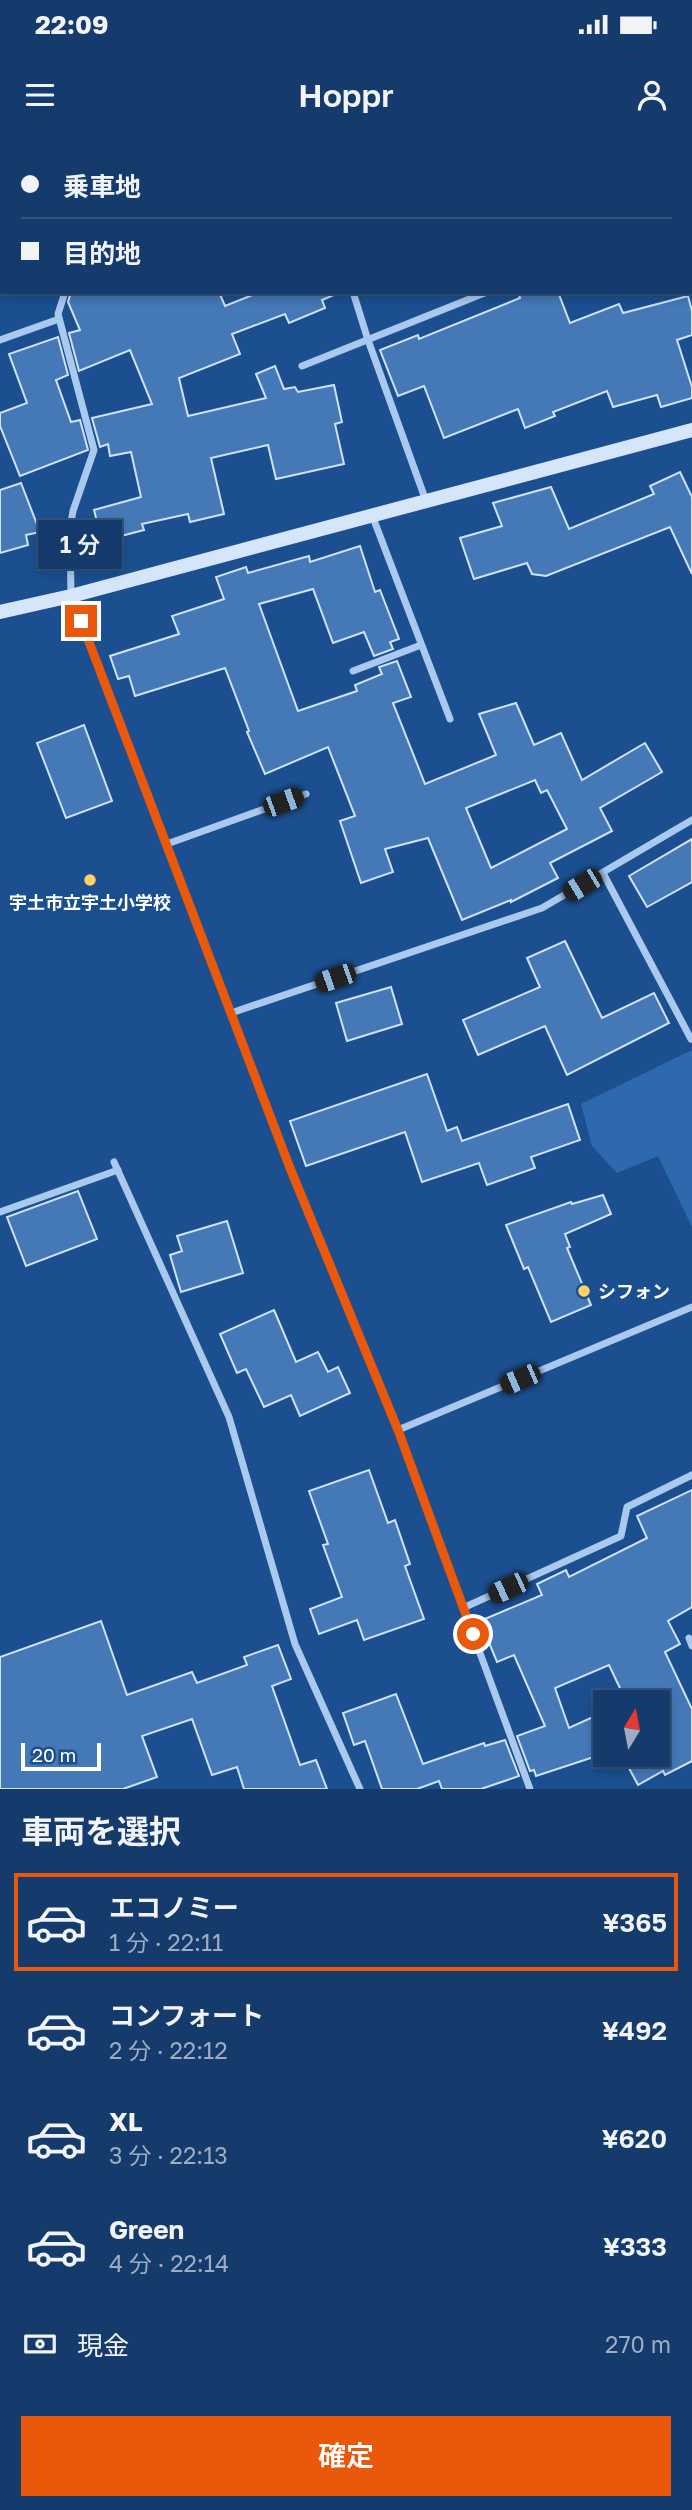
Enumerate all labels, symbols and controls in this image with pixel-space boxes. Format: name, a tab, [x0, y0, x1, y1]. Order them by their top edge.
text: 22:09	[35, 9, 108, 40]
icon: menu	[21, 76, 59, 114]
text: Hoppr	[298, 76, 394, 114]
icon: person	[633, 76, 671, 114]
text: 乗車地	[63, 171, 141, 202]
text: 目的地	[63, 238, 141, 269]
callout: 1 分	[39, 519, 123, 568]
text: 1 分	[60, 530, 100, 558]
route end	[65, 605, 97, 637]
car	[260, 785, 307, 819]
car	[559, 865, 606, 905]
marker: 宇土市立宇土小学校	[82, 872, 98, 888]
place label: 宇土市立宇土小学校	[9, 891, 171, 913]
car	[312, 961, 359, 995]
place label: シフォン	[598, 1280, 670, 1302]
marker: シフォン	[576, 1283, 592, 1299]
car	[497, 1361, 544, 1397]
car	[485, 1570, 532, 1606]
route start	[457, 1618, 489, 1650]
north arrow	[593, 1690, 670, 1768]
map controls	[593, 1690, 670, 1767]
scale bar	[21, 1740, 102, 1772]
text: 20 m	[32, 1743, 76, 1766]
text: 車両を選択	[21, 1812, 181, 1850]
icon: car	[25, 1891, 88, 1954]
text: エコノミー	[109, 1892, 239, 1923]
text: ¥365	[603, 1907, 667, 1938]
text: 1 分 · 22:11	[109, 1928, 223, 1956]
icon: car	[25, 1999, 88, 2062]
text: コンフォート	[109, 2000, 264, 2031]
text: ¥492	[602, 2015, 667, 2046]
text: 2 分 · 22:12	[109, 2036, 228, 2064]
text: XL	[109, 2106, 143, 2137]
icon: car	[25, 2107, 88, 2170]
text: ¥620	[602, 2123, 667, 2154]
text: 3 分 · 22:13	[109, 2141, 228, 2169]
text: Green	[109, 2214, 184, 2245]
icon: car	[25, 2215, 88, 2278]
text: ¥333	[603, 2231, 667, 2262]
text: 4 分 · 22:14	[109, 2249, 229, 2277]
icon: cash	[21, 2325, 59, 2363]
text: 現金	[77, 2330, 129, 2361]
text: 270 m	[605, 2330, 671, 2358]
button: 確定	[21, 2416, 671, 2496]

